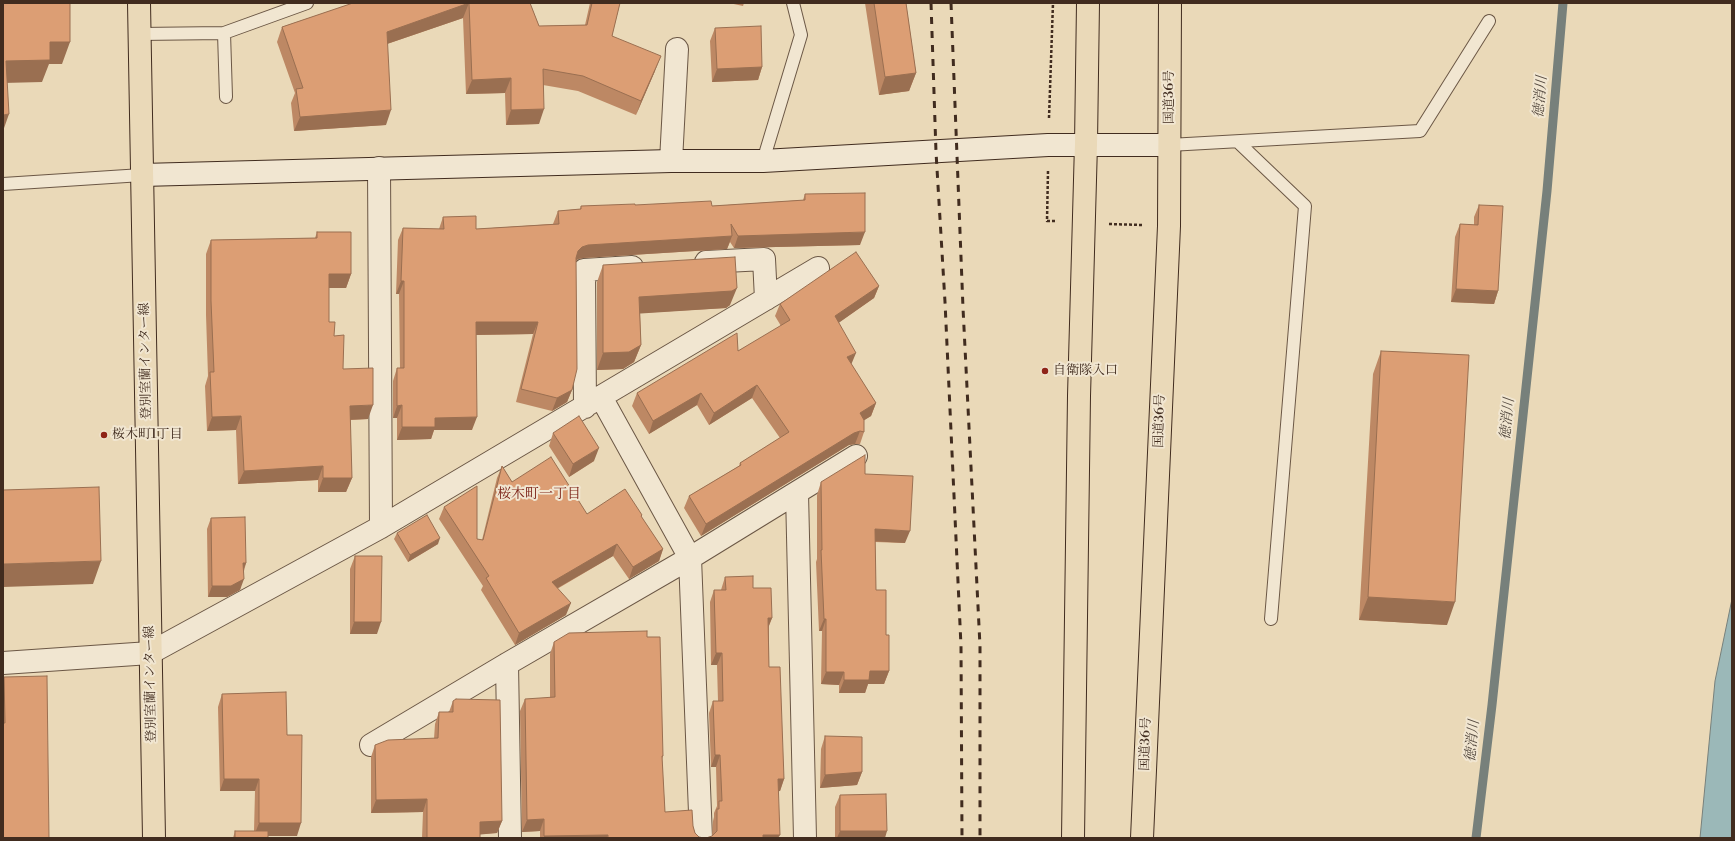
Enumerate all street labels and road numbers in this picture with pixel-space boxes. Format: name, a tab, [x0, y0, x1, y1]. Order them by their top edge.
street label: 国道36号	[1162, 70, 1178, 124]
street label: 登別室蘭インター線	[137, 302, 155, 420]
street label: 国道36号	[1151, 394, 1169, 448]
street label: 登別室蘭インター線	[142, 625, 160, 743]
street label: 国道36号	[1137, 717, 1155, 771]

